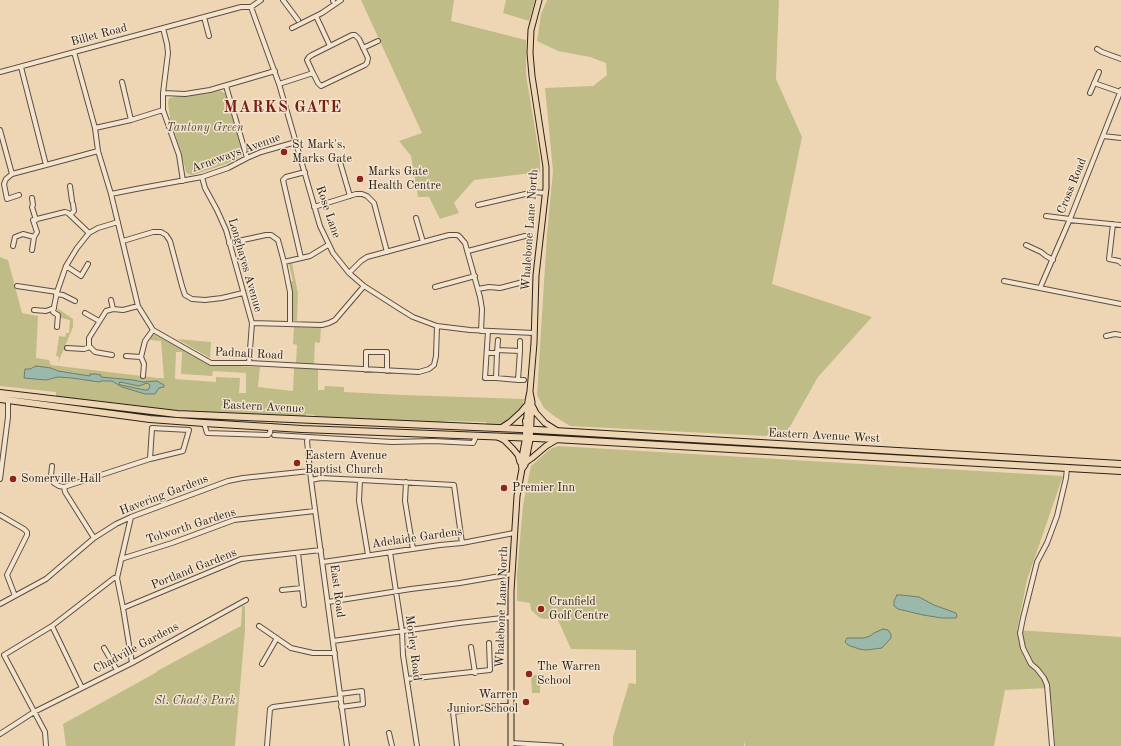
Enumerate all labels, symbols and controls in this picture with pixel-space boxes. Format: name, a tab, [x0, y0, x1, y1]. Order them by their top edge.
street label: Billet Road	[69, 21, 129, 49]
district label: MARKS GATE	[224, 98, 342, 118]
park label: Tantony Green	[166, 121, 244, 135]
street label: Arneways Avenue	[189, 130, 283, 176]
place label: St Mark's, Marks Gate	[292, 138, 352, 166]
marker: St Mark's, Marks Gate	[279, 147, 289, 157]
street label: Cross Road	[1054, 156, 1090, 216]
place label: Marks Gate Health Centre	[368, 165, 441, 193]
street label: Whalebone Lane North	[519, 169, 541, 291]
marker: Marks Gate Health Centre	[355, 174, 365, 184]
street label: Rose Lane	[312, 184, 344, 240]
street label: Longhayes Avenue	[225, 216, 265, 314]
street label: Padnall Road	[214, 345, 284, 363]
street label: Eastern Avenue	[222, 398, 304, 416]
street label: Eastern Avenue West	[768, 426, 880, 446]
place label: Eastern Avenue Baptist Church	[305, 449, 387, 477]
marker: Eastern Avenue Baptist Church	[292, 458, 302, 468]
street label: Havering Gardens	[118, 471, 210, 519]
place label: Somerville Hall	[21, 472, 101, 486]
marker: Somerville Hall	[8, 474, 18, 484]
place label: Premier Inn	[512, 481, 575, 495]
marker: Premier Inn	[499, 483, 509, 493]
street label: Tolworth Gardens	[144, 505, 238, 547]
street label: Adelaide Gardens	[371, 525, 463, 551]
street label: Portland Gardens	[149, 545, 239, 593]
street label: Whalebone Lane North	[493, 546, 511, 668]
street label: East Road	[327, 563, 347, 619]
place label: Cranfield Golf Centre	[549, 595, 609, 623]
marker: Cranfield Golf Centre	[536, 604, 546, 614]
street label: Morley Road	[402, 614, 424, 682]
street label: Chadville Gardens	[91, 619, 181, 677]
place label: The Warren School	[537, 660, 601, 688]
marker: The Warren School	[524, 669, 534, 679]
place label: Warren Junior School	[447, 688, 518, 716]
park label: St. Chad's Park	[154, 694, 236, 708]
marker: Warren Junior School	[521, 697, 531, 707]

